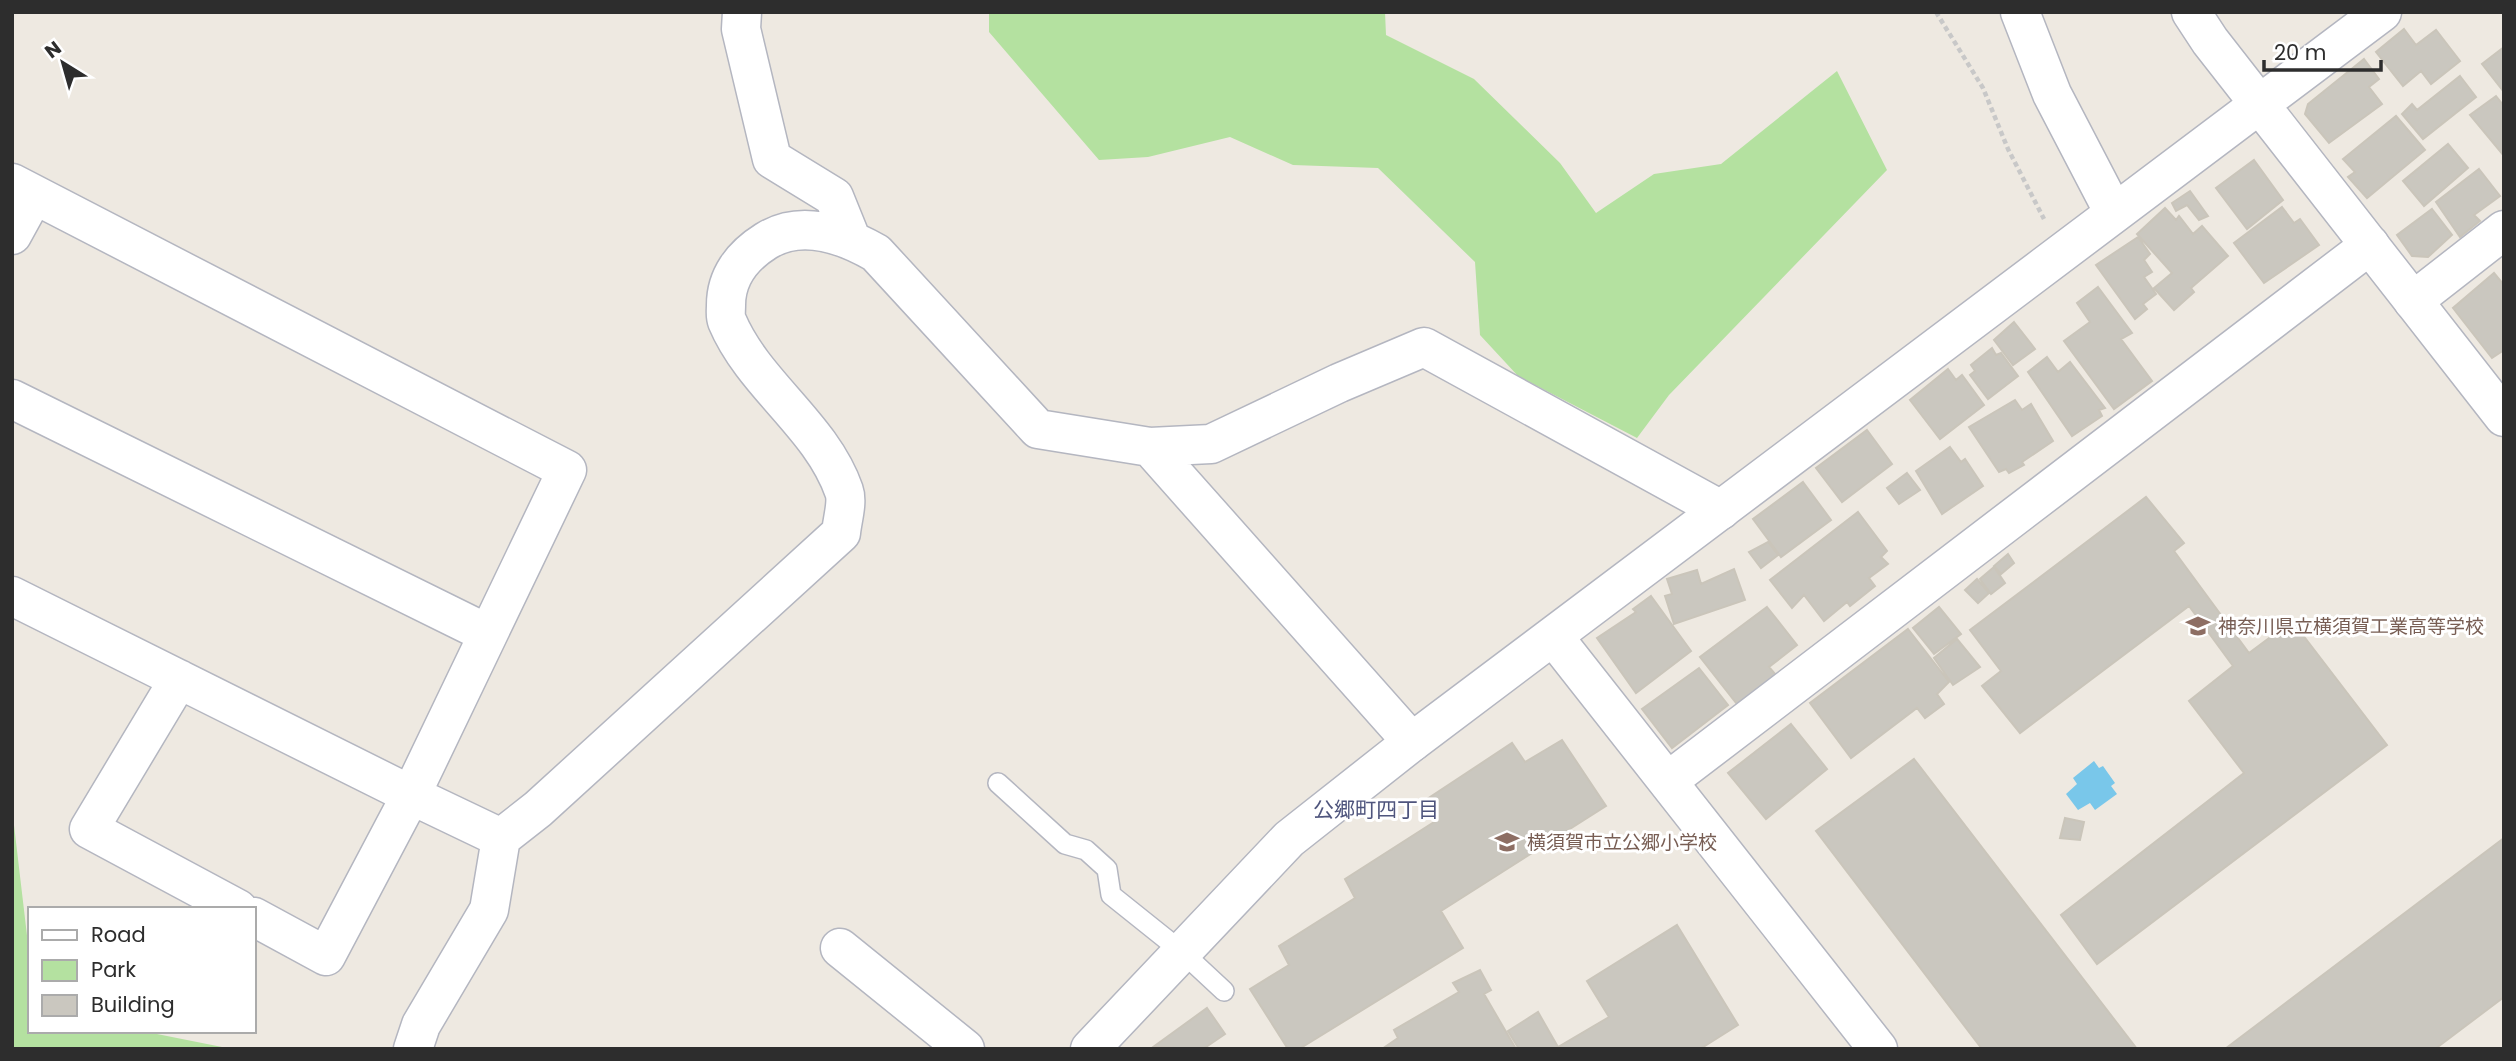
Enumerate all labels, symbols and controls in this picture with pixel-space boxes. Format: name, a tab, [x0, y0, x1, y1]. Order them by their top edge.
north arrow	[28, 28, 98, 98]
scale bar	[2264, 28, 2381, 72]
text: N	[39, 35, 67, 65]
text: 20 m	[2274, 38, 2327, 67]
school or university icon: 神奈川県立横須賀工業高等学校	[2184, 612, 2212, 640]
place label: 神奈川県立横須賀工業高等学校	[2218, 613, 2484, 640]
district label: 公郷町四丁目	[1313, 795, 1439, 824]
school or university icon: 横須賀市立公郷小学校	[1493, 828, 1521, 856]
place label: 横須賀市立公郷小学校	[1527, 829, 1717, 856]
legend	[28, 907, 256, 1033]
text: Road	[91, 920, 146, 949]
text: Park	[91, 955, 136, 984]
text: Building	[91, 990, 175, 1019]

